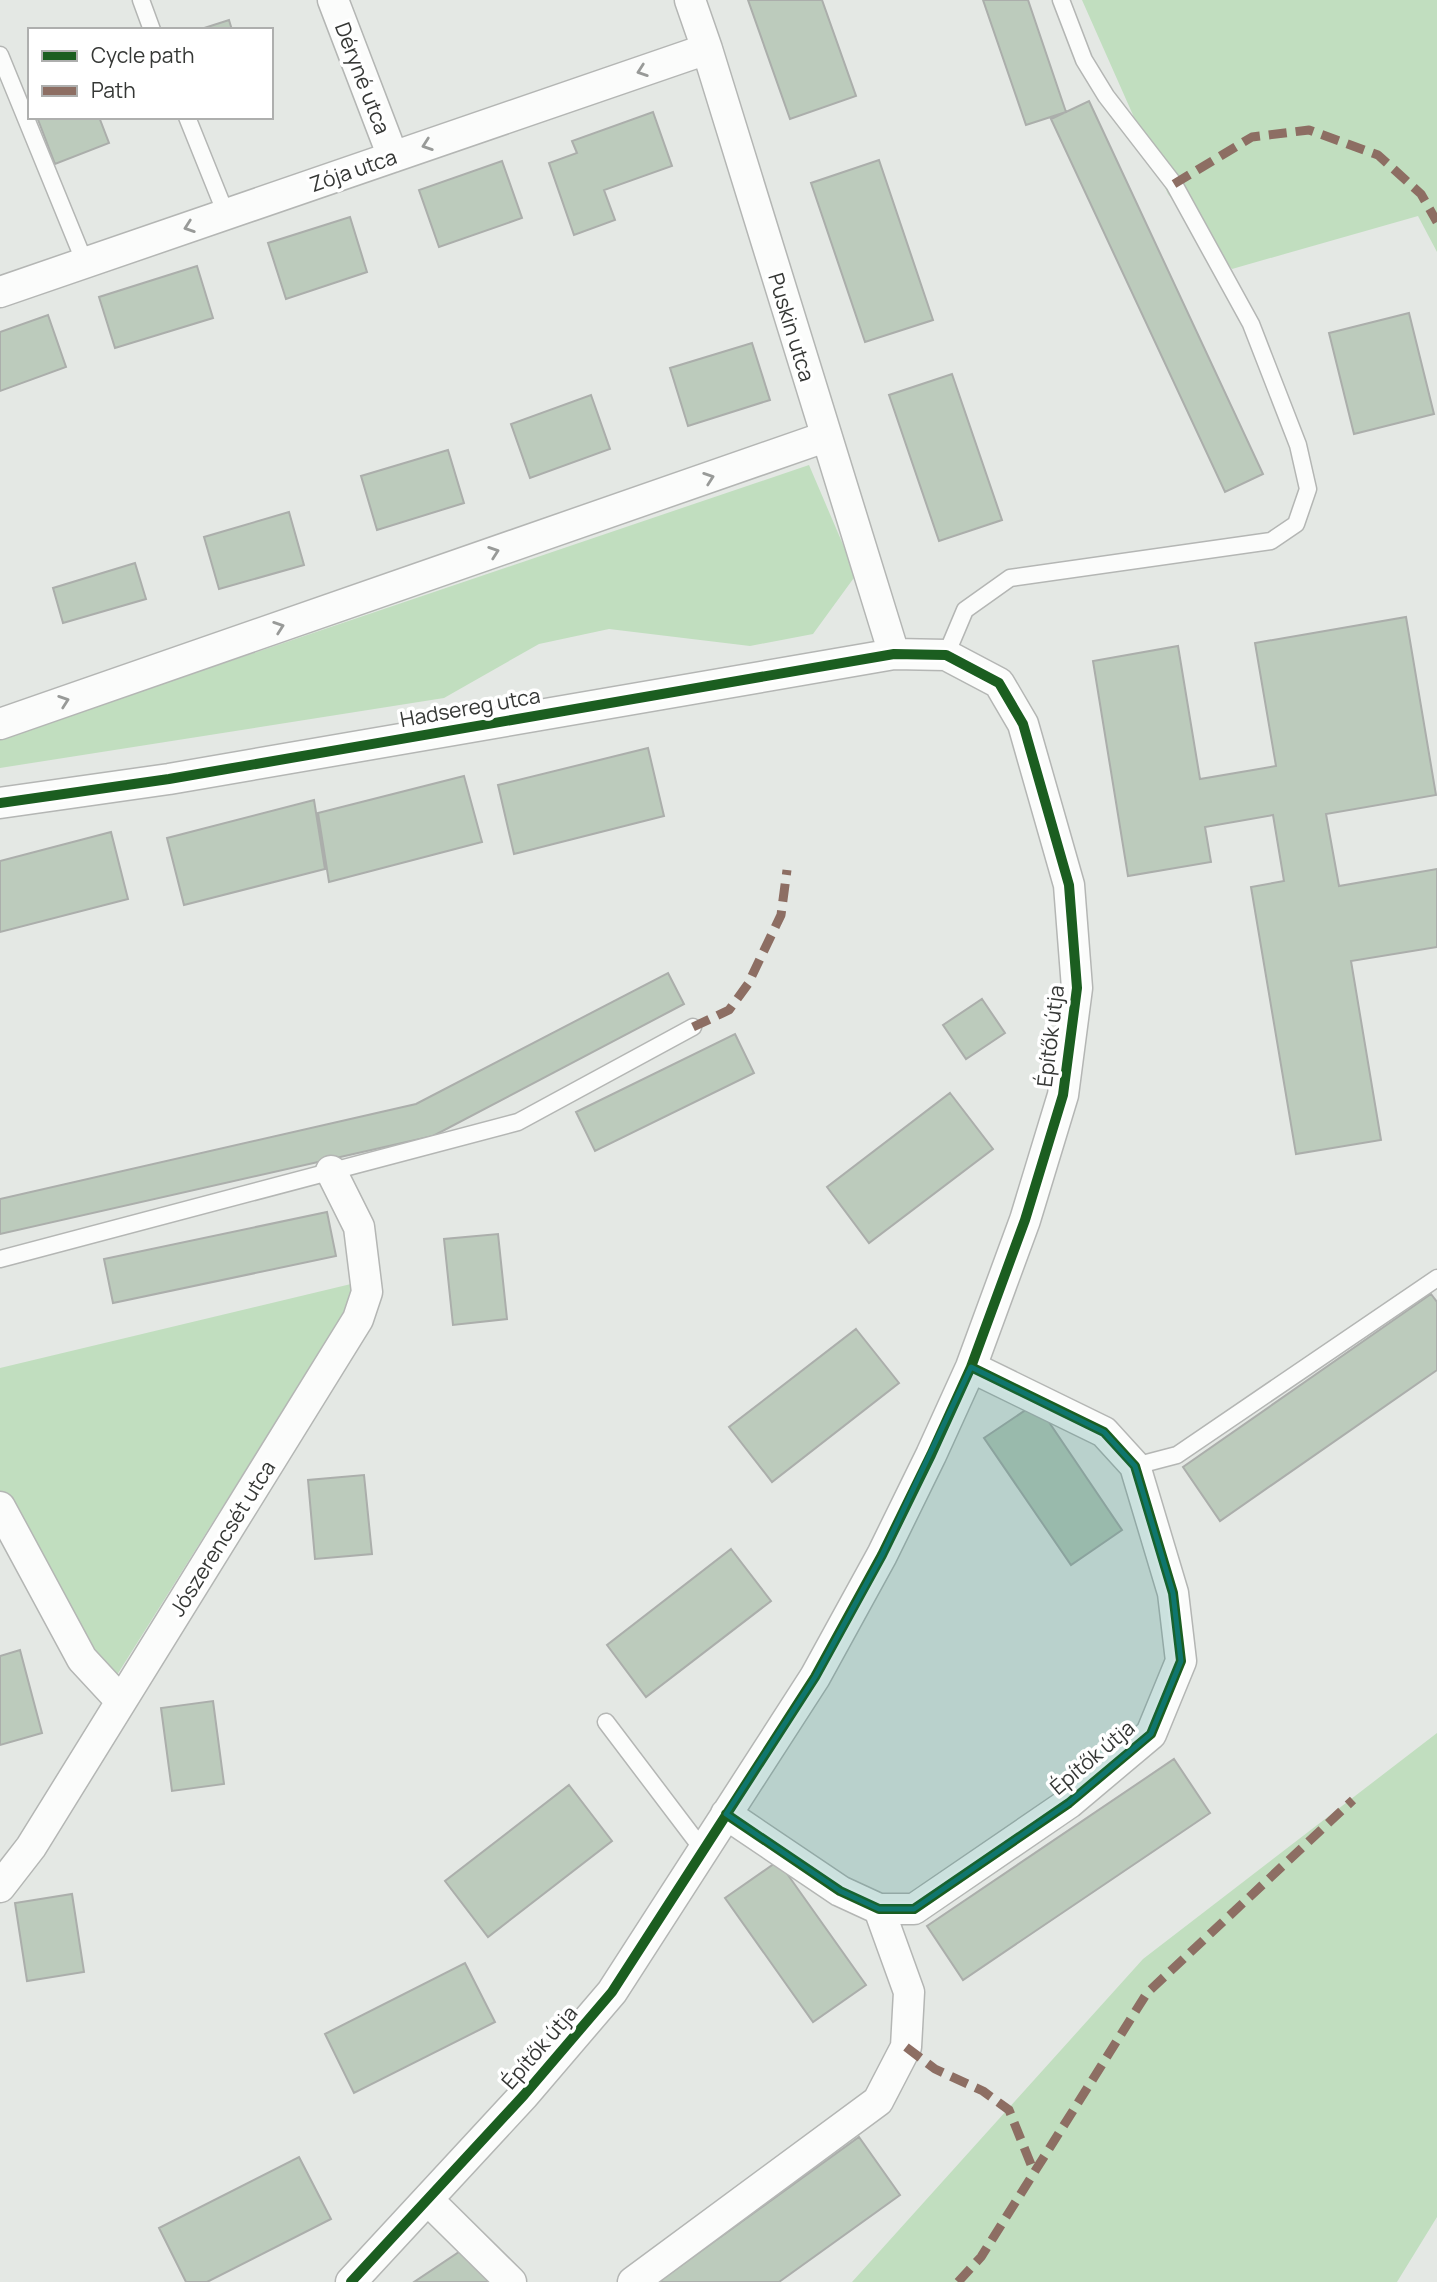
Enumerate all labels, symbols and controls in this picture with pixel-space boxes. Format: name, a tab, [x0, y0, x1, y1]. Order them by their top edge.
street label: Déryné utca	[329, 18, 397, 138]
legend	[28, 28, 273, 119]
text: Cycle path	[91, 41, 194, 69]
one-way arrow	[636, 63, 649, 77]
text: Path	[91, 76, 136, 104]
one-way arrow	[421, 137, 434, 151]
street label: Zója utca	[306, 142, 400, 198]
one-way arrow	[183, 219, 195, 233]
street label: Puskin utca	[762, 269, 822, 385]
one-way arrow	[703, 472, 715, 486]
one-way arrow	[488, 546, 500, 560]
one-way arrow	[273, 621, 285, 635]
street label: Hadsereg utca	[398, 681, 542, 733]
one-way arrow	[58, 695, 70, 709]
street label: Építők útja	[1030, 984, 1070, 1088]
street label: Jószerencsét utca	[163, 1455, 281, 1621]
street label: Építők útja	[1044, 1713, 1140, 1801]
street label: Építők útja	[495, 1999, 583, 2095]

